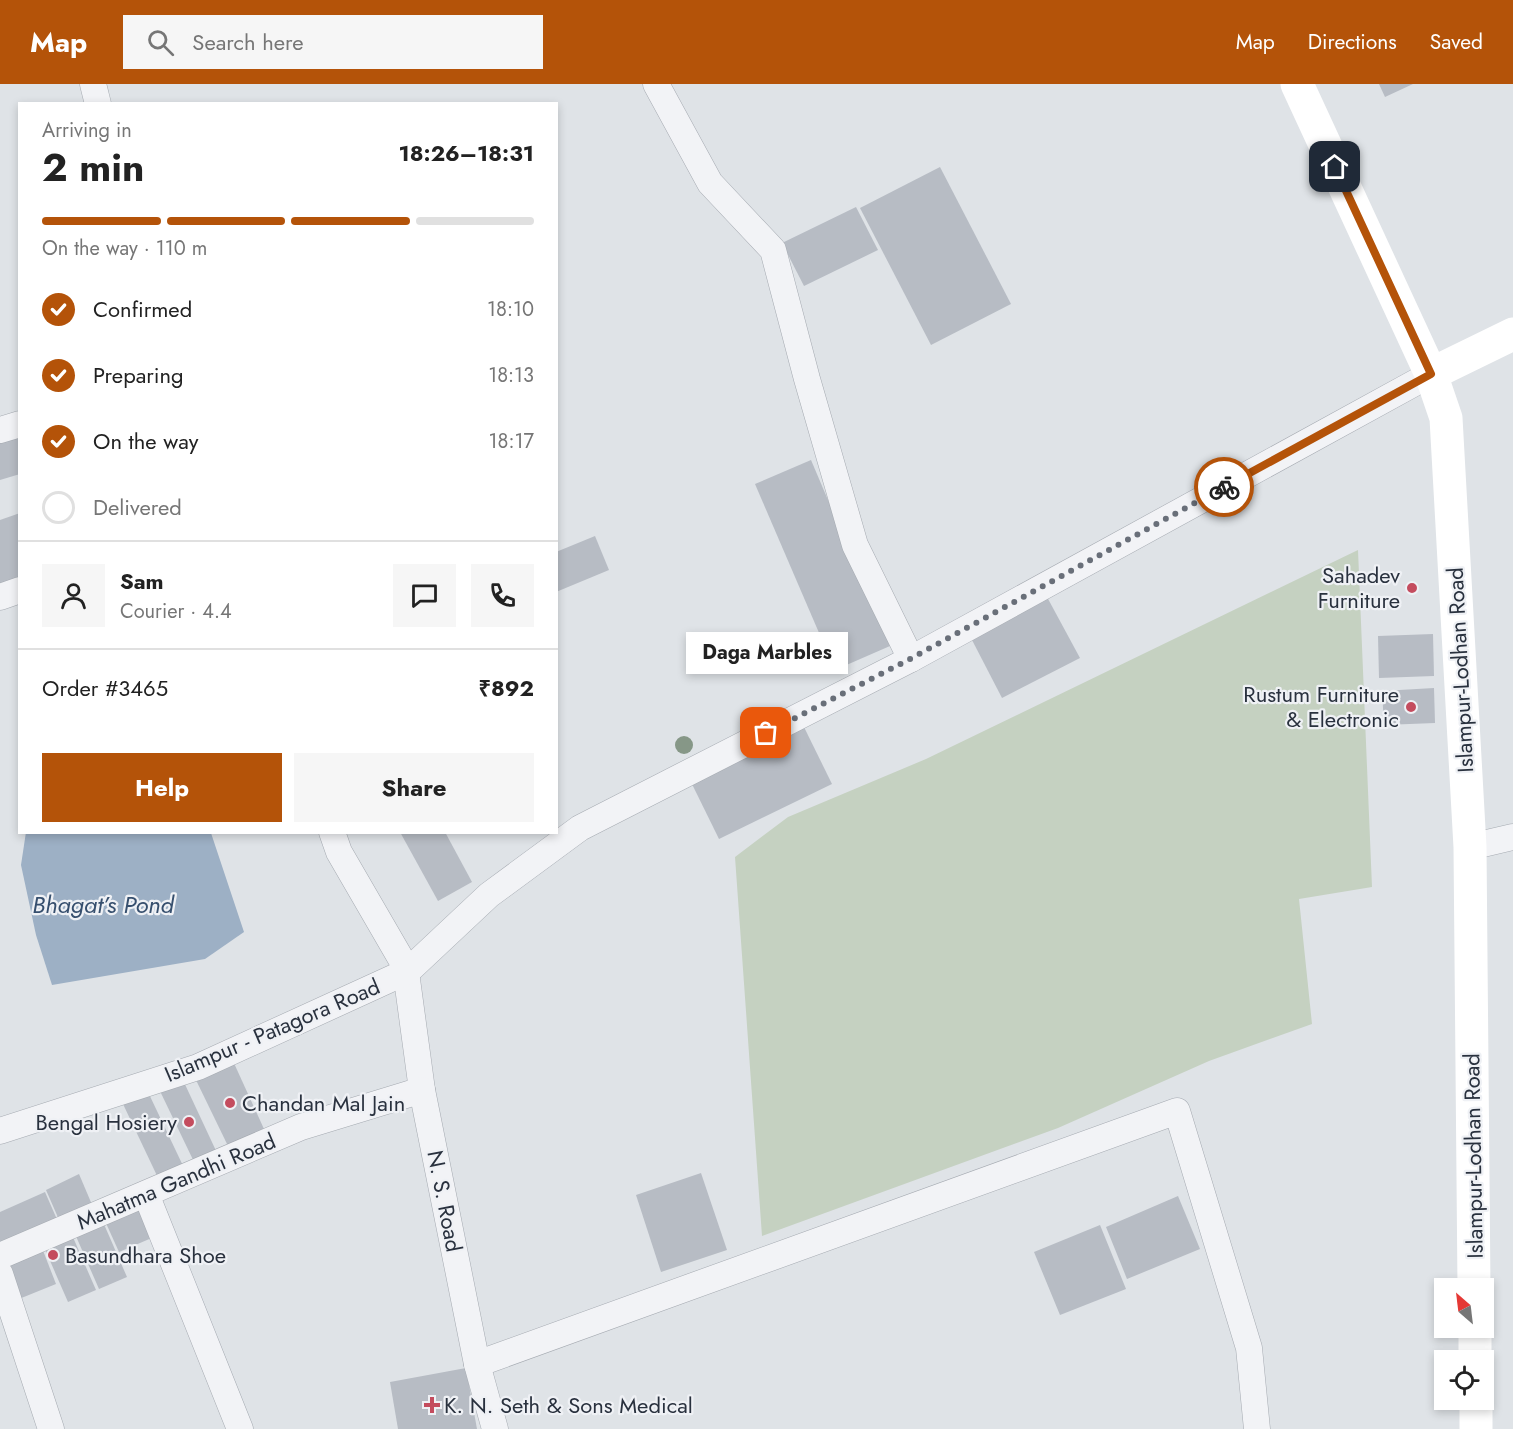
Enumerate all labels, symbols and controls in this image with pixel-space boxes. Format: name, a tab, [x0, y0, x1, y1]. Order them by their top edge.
search box	[123, 15, 543, 69]
text: Map	[30, 22, 87, 63]
icon: search	[144, 26, 177, 59]
text: Search here	[192, 26, 304, 58]
text: Map	[1236, 27, 1275, 57]
text: Directions	[1308, 27, 1397, 57]
text: Saved	[1430, 27, 1483, 57]
text: Arriving in	[42, 116, 132, 145]
text: 18:26–18:31	[399, 137, 534, 169]
text: 2 min	[42, 139, 144, 196]
pin	[1309, 141, 1360, 192]
icon: home	[1318, 150, 1351, 183]
text: On the way · 110 m	[42, 234, 207, 263]
icon: check	[42, 293, 75, 326]
text: Confirmed	[93, 293, 192, 325]
text: 18:10	[487, 295, 534, 324]
icon: check	[42, 359, 75, 392]
text: Preparing	[93, 359, 184, 391]
text: 18:13	[488, 361, 534, 390]
icon: check	[42, 425, 75, 458]
text: On the way	[93, 425, 198, 457]
text: 18:17	[489, 427, 534, 456]
courier	[1194, 457, 1254, 517]
icon: bike	[1208, 471, 1241, 504]
text: Delivered	[93, 491, 182, 523]
place label: Sahadev Furniture	[1318, 559, 1400, 616]
button: person	[42, 564, 105, 627]
button: chat	[393, 564, 456, 627]
button: phone	[471, 564, 534, 627]
text: Sam	[120, 565, 164, 597]
street label: Islampur-Lodhan Road	[1439, 567, 1481, 773]
marker: Sahadev Furniture	[1405, 581, 1419, 595]
text: Courier · 4.4	[120, 597, 232, 626]
callout: Daga Marbles	[685, 631, 847, 673]
text: Daga Marbles	[702, 638, 832, 667]
text: Order #3465	[42, 672, 168, 704]
text: ₹892	[478, 672, 534, 704]
place label: Rustum Furniture & Electronic	[1243, 678, 1399, 735]
marker: Rustum Furniture & Electronic	[1404, 700, 1418, 714]
pin	[740, 707, 791, 758]
icon: bag	[749, 716, 782, 749]
button: Help	[42, 753, 282, 822]
button: Share	[294, 753, 534, 822]
water label: Bhagat’s Pond	[32, 887, 175, 922]
street label: Islampur - Patagora Road	[159, 970, 385, 1090]
street label: Islampur-Lodhan Road	[1455, 1053, 1491, 1259]
place label: Chandan Mal Jain	[242, 1087, 405, 1119]
marker: Chandan Mal Jain	[223, 1096, 237, 1110]
place label: Bengal Hosiery	[36, 1106, 177, 1138]
marker: Bengal Hosiery	[182, 1115, 196, 1129]
street label: Mahatma Gandhi Road	[72, 1125, 280, 1237]
street label: N. S. Road	[419, 1147, 471, 1255]
place label: Basundhara Shoe	[65, 1239, 226, 1271]
marker: Basundhara Shoe	[46, 1248, 60, 1262]
north arrow	[1434, 1278, 1494, 1338]
map controls	[1434, 1278, 1494, 1410]
button: locate	[1434, 1350, 1494, 1410]
place label: K. N. Seth & Sons Medical	[444, 1389, 693, 1421]
marker: K. N. Seth & Sons Medical	[425, 1398, 439, 1412]

